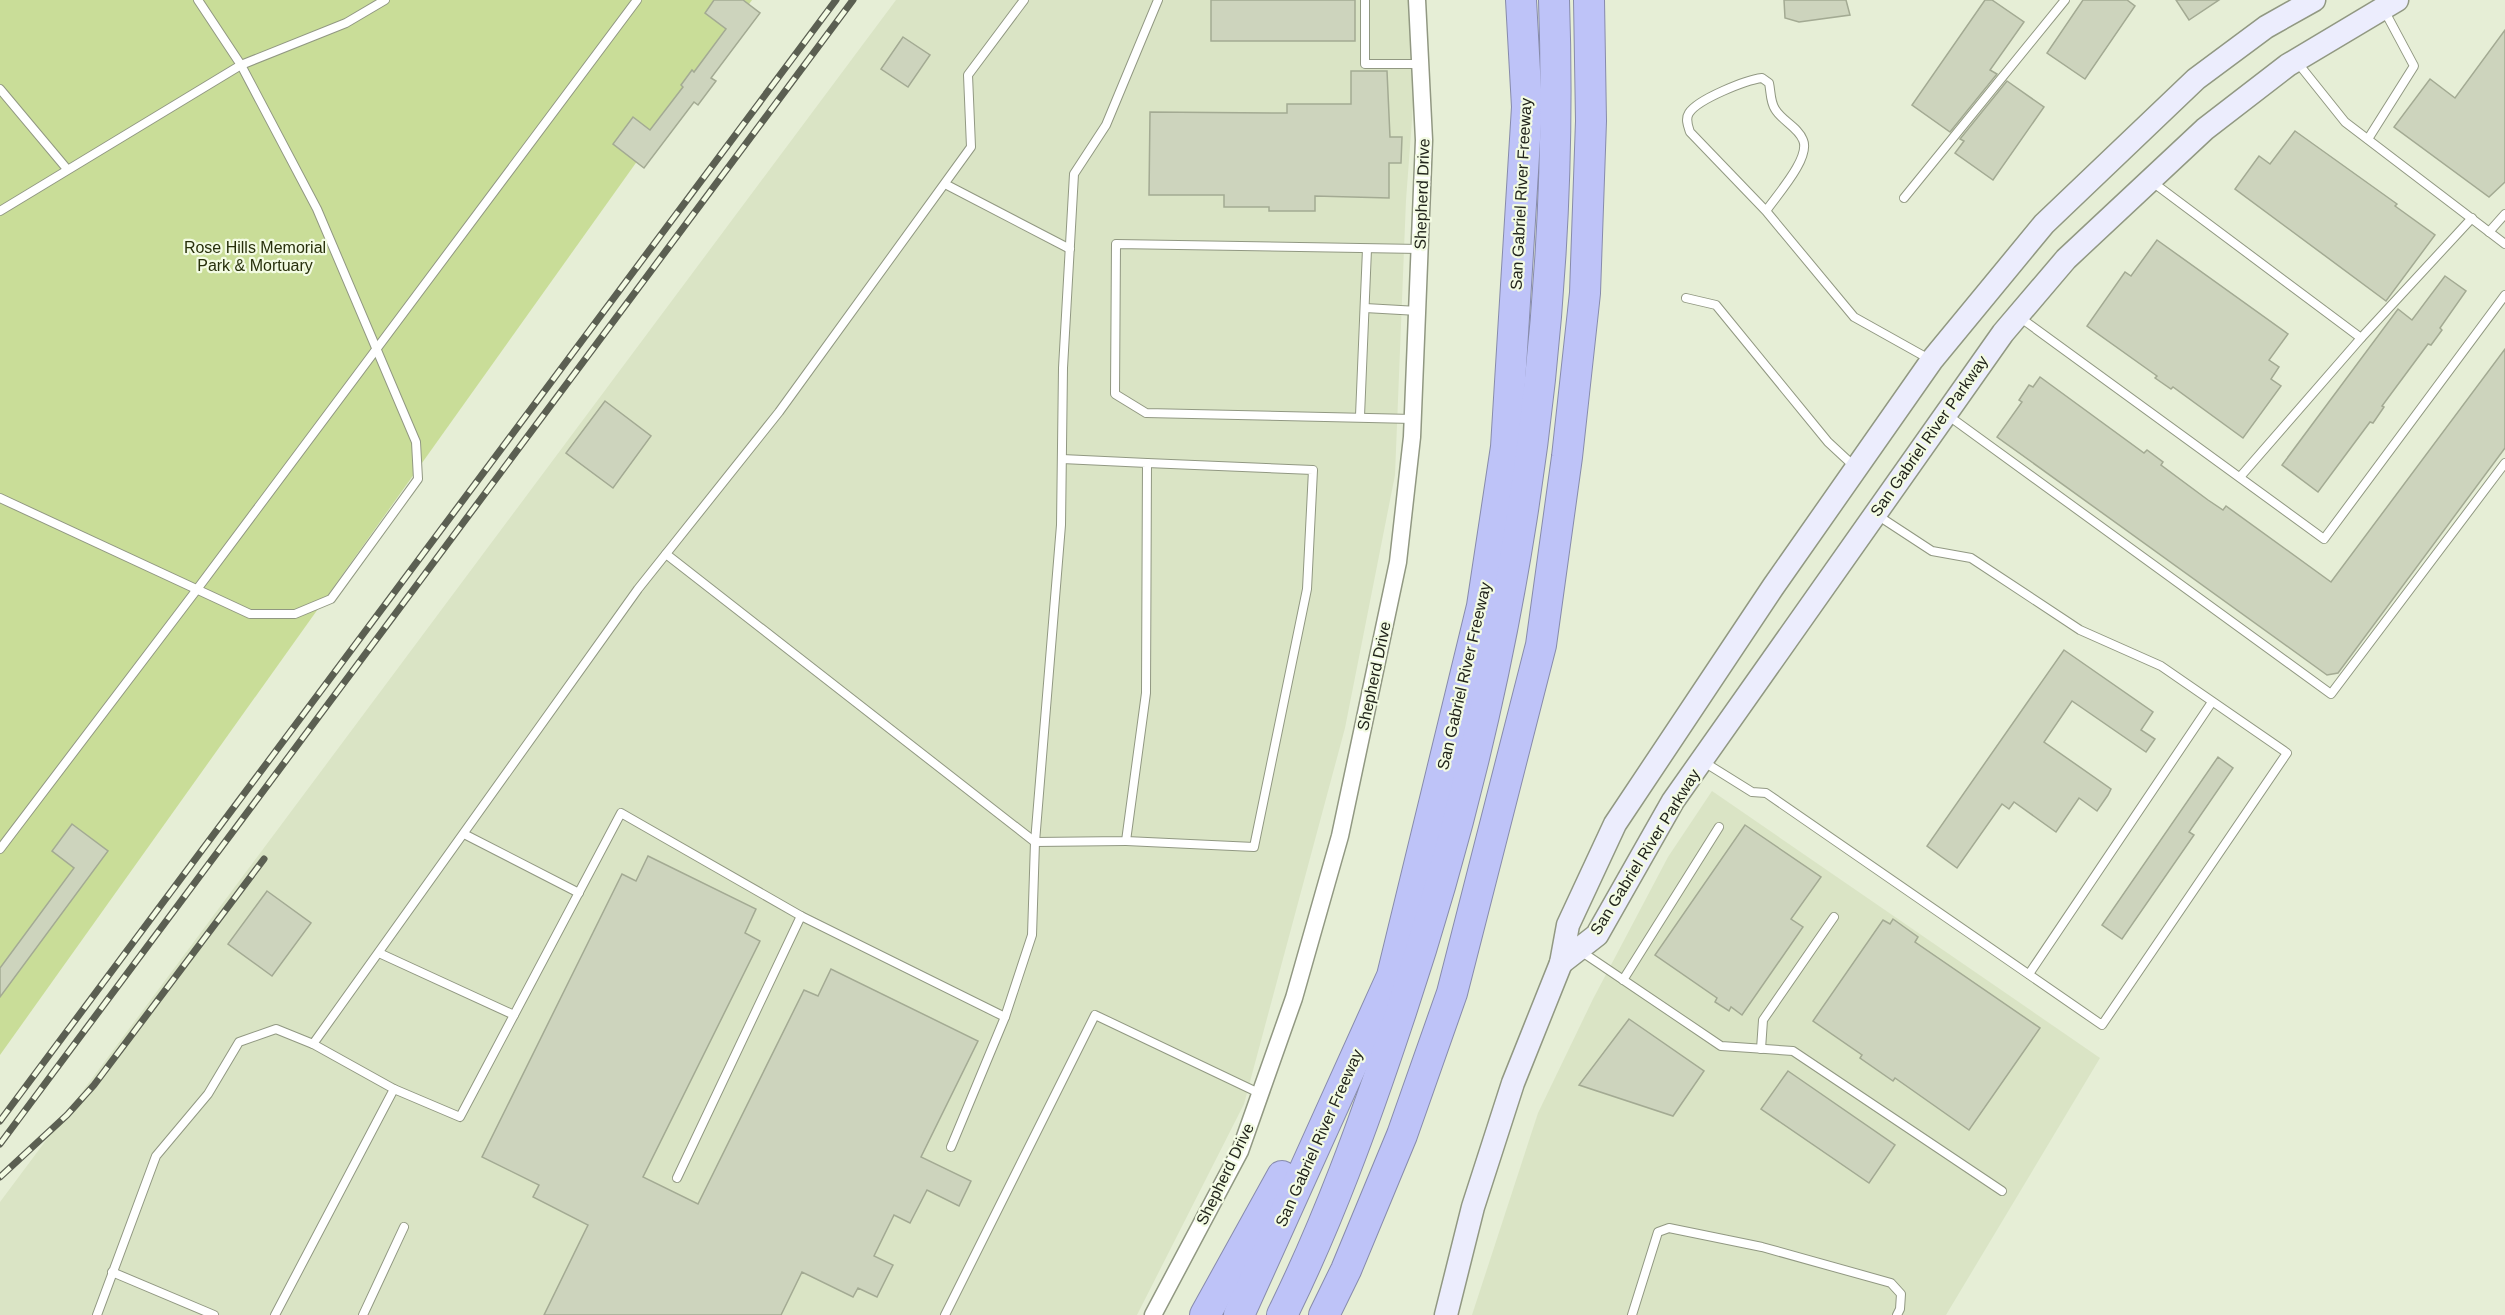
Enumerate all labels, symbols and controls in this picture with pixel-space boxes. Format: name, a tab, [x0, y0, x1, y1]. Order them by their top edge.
street label: San Gabriel River Freeway	[1507, 98, 1535, 290]
street label: Shepherd Drive	[1412, 138, 1432, 250]
park label: Rose Hills Memorial Park & Mortuary	[184, 239, 326, 274]
street label: San Gabriel River Parkway	[1867, 352, 1991, 520]
street label: San Gabriel River Freeway	[1434, 581, 1494, 771]
street label: Shepherd Drive	[1354, 620, 1394, 732]
street label: San Gabriel River Parkway	[1587, 766, 1703, 938]
street label: San Gabriel River Freeway	[1272, 1047, 1366, 1229]
street label: Shepherd Drive	[1193, 1120, 1257, 1228]

